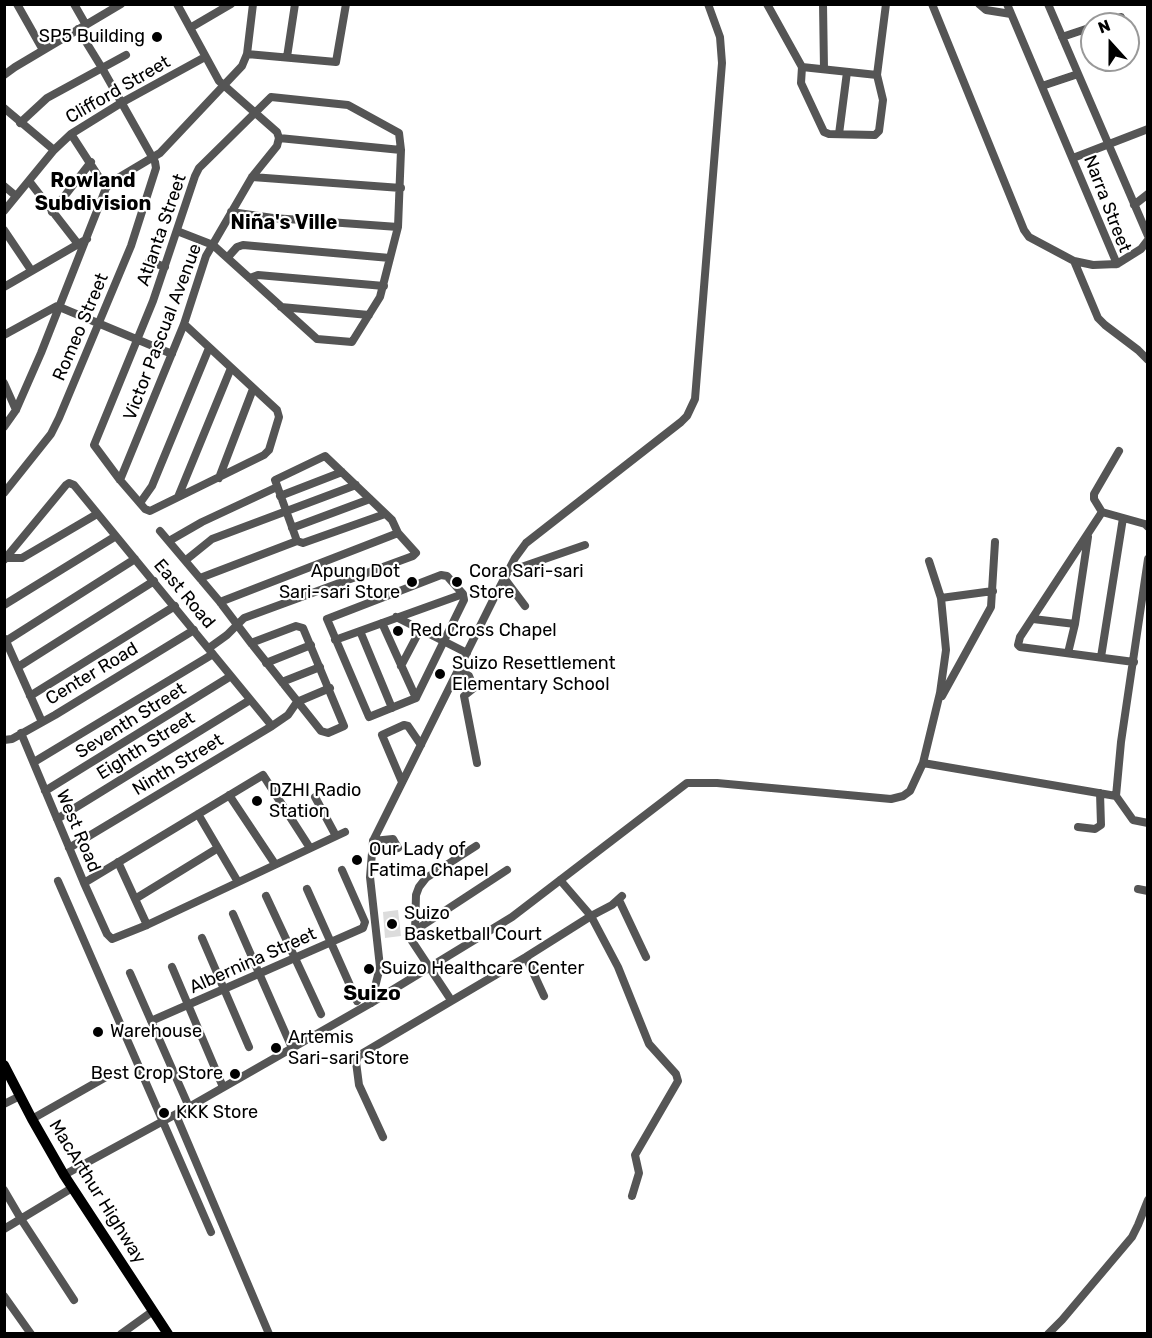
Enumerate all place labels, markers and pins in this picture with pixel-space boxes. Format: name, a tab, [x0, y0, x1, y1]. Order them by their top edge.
place label: SP5 Building	[39, 26, 145, 48]
marker: SP5 Building	[150, 30, 164, 44]
place label: Apung Dot Sari-sari Store	[279, 561, 400, 604]
place label: Cora Sari-sari Store	[469, 561, 584, 604]
marker: Apung Dot Sari-sari Store	[405, 575, 419, 589]
marker: Cora Sari-sari Store	[450, 575, 464, 589]
place label: Red Cross Chapel	[410, 620, 557, 642]
marker: Red Cross Chapel	[391, 624, 405, 638]
place label: Suizo Resettlement Elementary School	[452, 653, 616, 696]
marker: Suizo Resettlement Elementary School	[433, 667, 447, 681]
place label: DZHI Radio Station	[269, 780, 361, 822]
marker: DZHI Radio Station	[250, 794, 264, 808]
place label: Our Lady of Fatima Chapel	[369, 839, 489, 882]
marker: Our Lady of Fatima Chapel	[350, 853, 364, 867]
place label: Suizo Basketball Court	[404, 903, 542, 946]
marker: Suizo Basketball Court	[385, 917, 399, 931]
place label: Suizo Healthcare Center	[381, 958, 584, 980]
marker: Suizo Healthcare Center	[362, 962, 376, 976]
place label: Warehouse	[110, 1021, 202, 1043]
marker: Warehouse	[91, 1025, 105, 1039]
place label: Artemis Sari-sari Store	[288, 1027, 409, 1070]
marker: Artemis Sari-sari Store	[269, 1041, 283, 1055]
place label: Best Crop Store	[91, 1063, 223, 1085]
marker: Best Crop Store	[228, 1067, 242, 1081]
place label: KKK Store	[176, 1102, 258, 1124]
marker: KKK Store	[157, 1106, 171, 1120]

